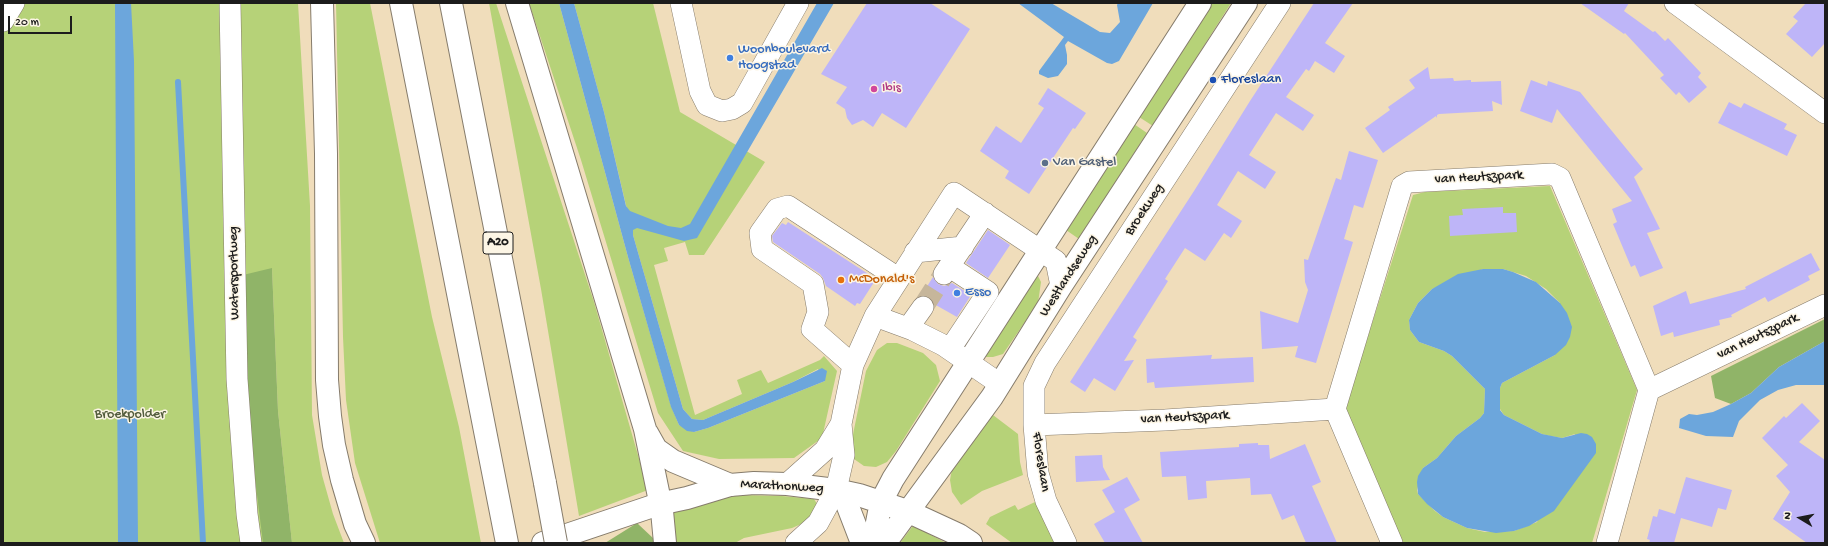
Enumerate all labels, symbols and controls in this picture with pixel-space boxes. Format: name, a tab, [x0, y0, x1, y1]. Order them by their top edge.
scale bar	[10, 8, 74, 34]
text: 20 m	[15, 16, 39, 30]
place label: Woonboulevard Hoogstad	[738, 42, 830, 74]
marker: Woonboulevard Hoogstad	[725, 53, 735, 63]
place label: Floreslaan	[1221, 72, 1281, 88]
marker: Floreslaan	[1208, 75, 1218, 85]
place label: Ibis	[882, 81, 901, 97]
marker: Ibis	[869, 84, 879, 94]
place label: Van Gastel	[1053, 155, 1116, 171]
marker: Van Gastel	[1040, 158, 1050, 168]
street label: van Heutszpark	[1434, 167, 1524, 189]
street label: Broekweg	[1122, 181, 1168, 239]
street label: Watersportweg	[226, 226, 244, 320]
road number: A20	[483, 232, 513, 254]
street label: Westlandseweg	[1036, 232, 1102, 320]
place label: McDonald's	[849, 272, 914, 288]
marker: McDonald's	[836, 275, 846, 285]
place label: Esso	[965, 285, 991, 301]
marker: Esso	[952, 288, 962, 298]
street label: van Heutszpark	[1715, 310, 1801, 364]
park label: Broekpolder	[95, 407, 165, 423]
street label: van Heutszpark	[1140, 407, 1230, 429]
street label: Floreslaan	[1027, 431, 1053, 493]
street label: Marathonweg	[740, 476, 824, 498]
north arrow	[1780, 498, 1820, 538]
text: N	[1782, 511, 1795, 520]

